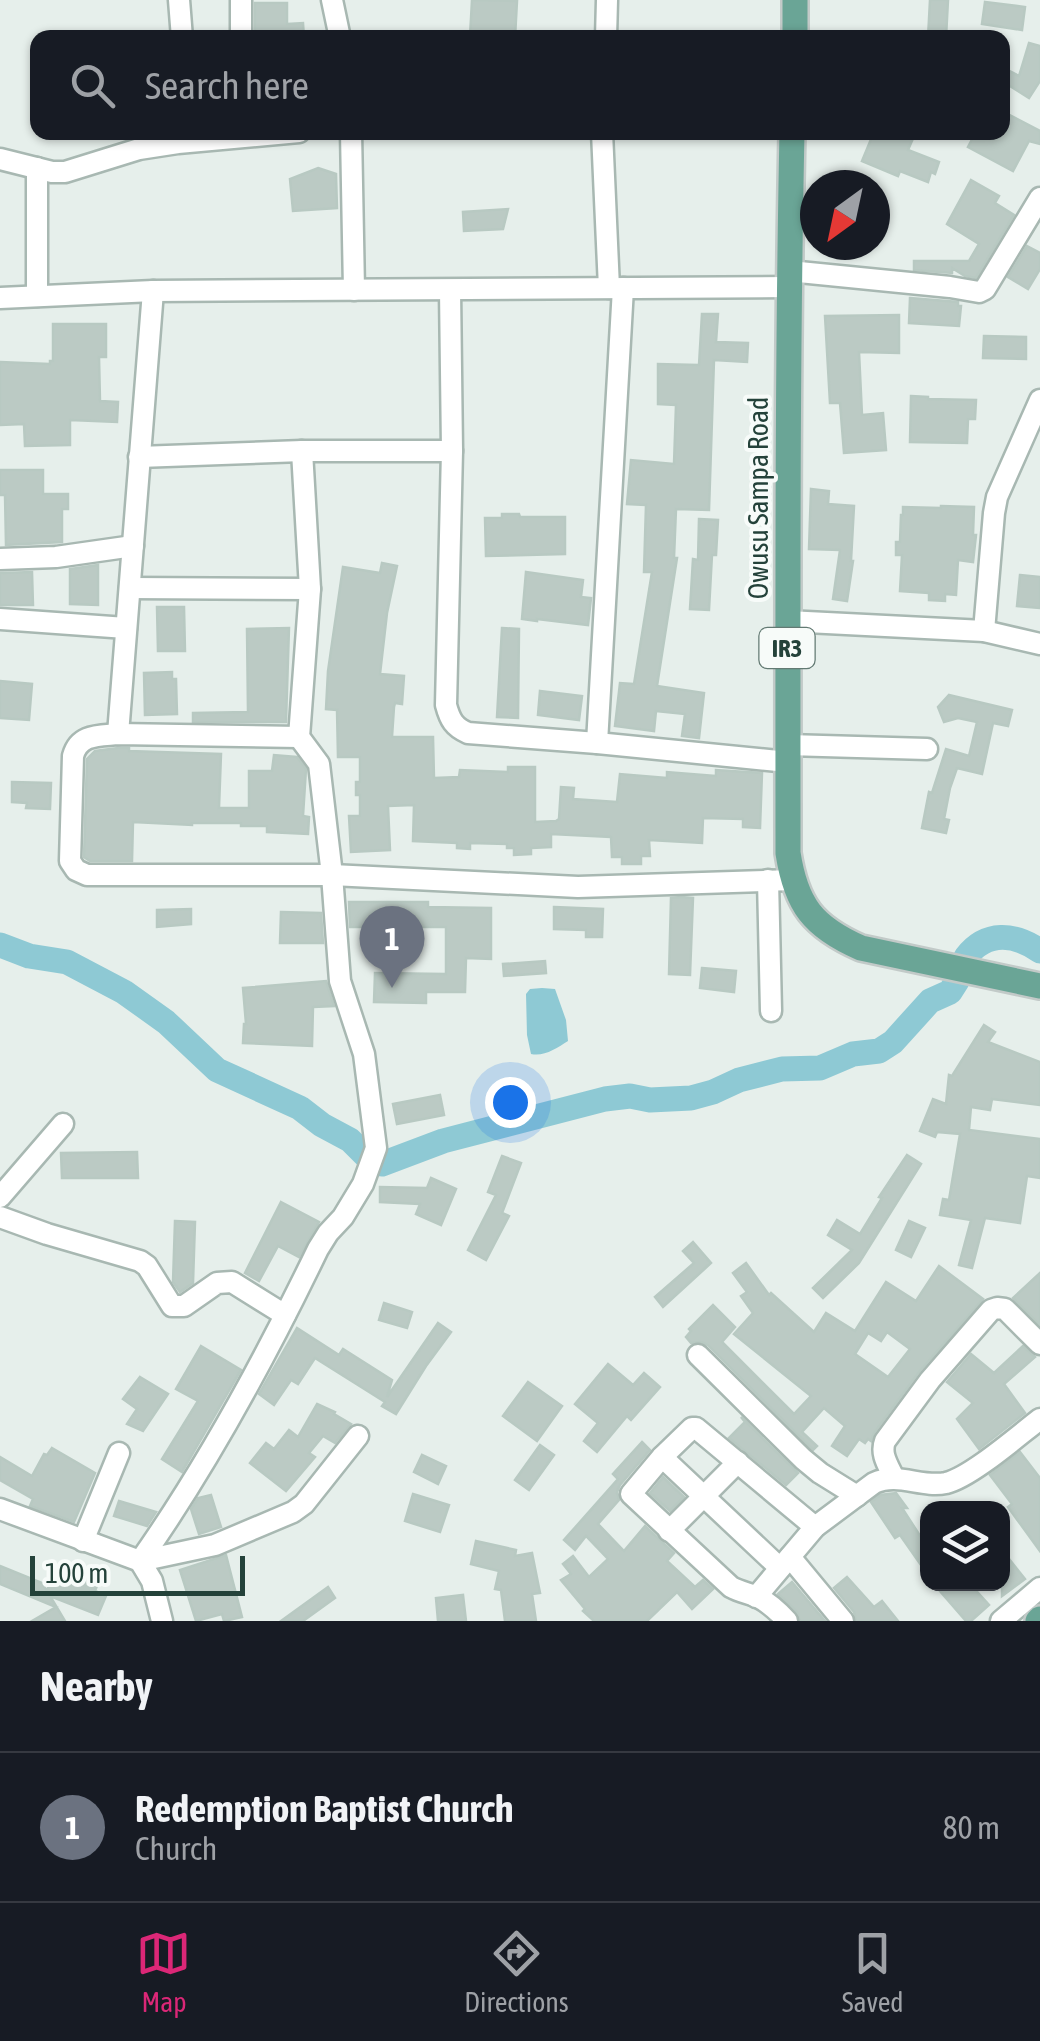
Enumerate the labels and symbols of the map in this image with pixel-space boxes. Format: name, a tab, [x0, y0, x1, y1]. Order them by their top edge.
north arrow	[800, 170, 890, 260]
street label: Owusu Sampa Road	[742, 397, 774, 599]
road number: IR3	[760, 628, 814, 668]
pin: 1	[360, 906, 424, 988]
your location	[485, 1077, 536, 1128]
scale bar	[30, 1551, 245, 1596]

